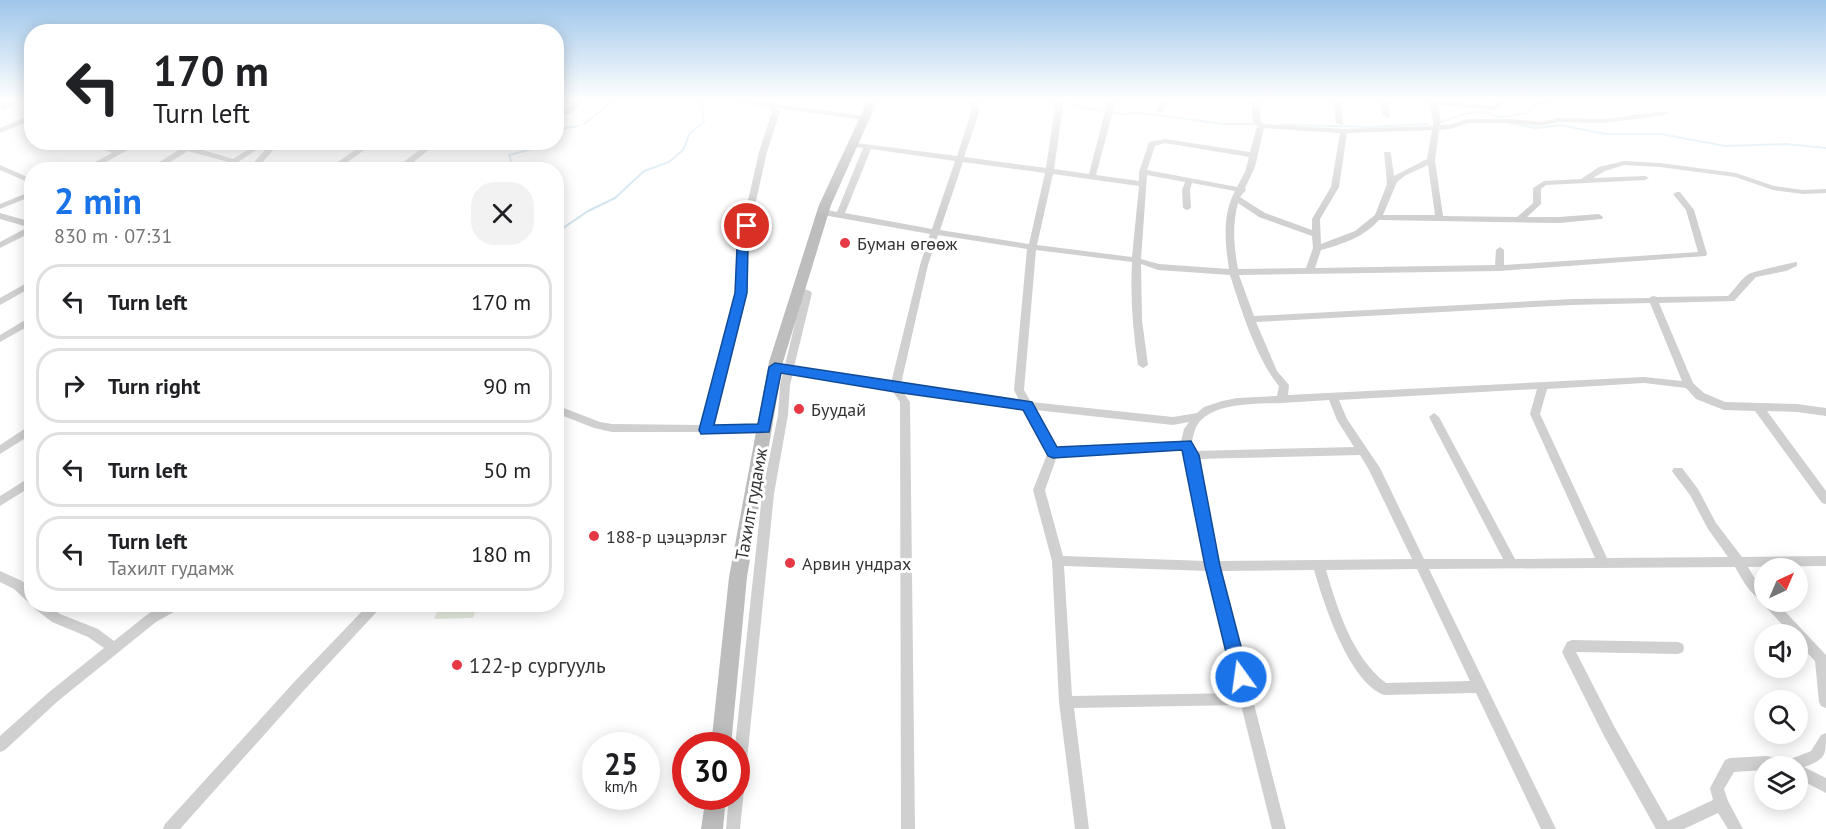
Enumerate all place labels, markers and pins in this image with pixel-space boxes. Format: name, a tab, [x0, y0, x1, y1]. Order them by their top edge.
pin	[721, 200, 772, 251]
place label: Буман өгөөж	[857, 232, 958, 255]
marker: Буман өгөөж	[838, 236, 852, 250]
place label: Буудай	[811, 398, 866, 421]
marker: Буудай	[792, 402, 806, 416]
place label: 188-р цэцэрлэг	[606, 525, 727, 548]
marker: 188-р цэцэрлэг	[587, 529, 601, 543]
place label: Арвин ундрах	[802, 552, 911, 575]
marker: Арвин ундрах	[783, 556, 797, 570]
place label: 122-р сургууль	[469, 652, 606, 679]
marker: 122-р сургууль	[450, 658, 464, 672]

